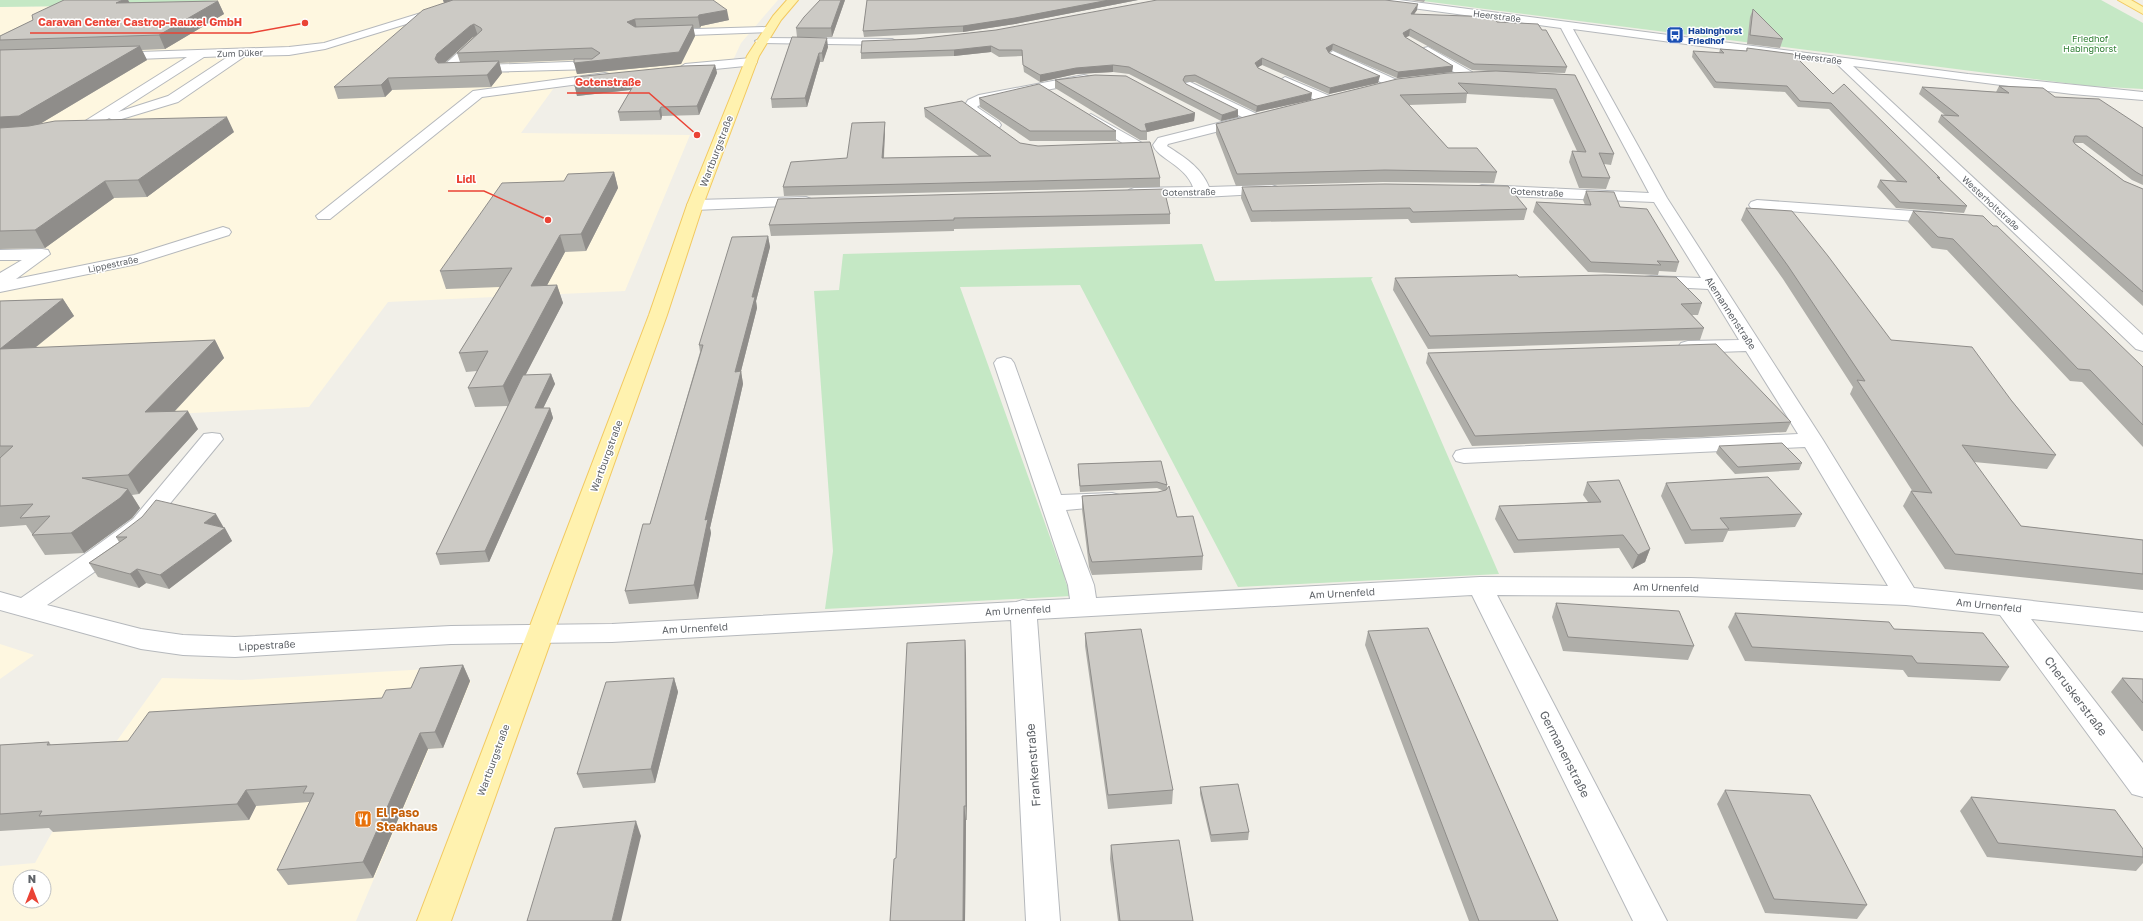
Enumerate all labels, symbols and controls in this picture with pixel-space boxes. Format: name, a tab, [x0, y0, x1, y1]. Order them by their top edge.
street label: Heerstraße	[1472, 8, 1522, 24]
callout: Caravan Center Castrop-Rauxel GmbH	[30, 10, 250, 33]
text: Caravan Center Castrop-Rauxel GmbH	[38, 15, 242, 28]
bus stop icon: Habinghorst Friedhof	[1665, 25, 1685, 45]
place label: Habinghorst Friedhof	[1688, 25, 1742, 46]
park label: Friedhof Habinghorst	[2063, 33, 2117, 54]
street label: Zum Düker	[217, 47, 264, 59]
street label: Heerstraße	[1793, 50, 1843, 66]
callout: Gotenstraße	[567, 70, 649, 93]
text: Gotenstraße	[575, 75, 642, 88]
street label: Wartburgstraße	[697, 113, 735, 188]
callout: Lidl	[448, 168, 484, 191]
text: Lidl	[456, 172, 476, 185]
street label: Westerholtstraße	[1960, 173, 2022, 233]
street label: Gotenstraße	[1510, 185, 1564, 199]
street label: Gotenstraße	[1162, 186, 1216, 198]
street label: Lippestraße	[87, 253, 139, 275]
street label: Alemannenstraße	[1703, 274, 1759, 352]
street label: Wartburgstraße	[587, 418, 625, 494]
street label: Am Urnenfeld	[1633, 580, 1699, 594]
street label: Am Urnenfeld	[1309, 585, 1375, 601]
street label: Am Urnenfeld	[1956, 596, 2022, 614]
street label: Am Urnenfeld	[985, 602, 1051, 618]
street label: Am Urnenfeld	[662, 620, 728, 636]
street label: Lippestraße	[238, 638, 296, 652]
street label: Cheruskerstraße	[2041, 653, 2111, 739]
street label: Germanenstraße	[1537, 708, 1593, 800]
street label: Wartburgstraße	[474, 722, 512, 798]
street label: Frankenstraße	[1023, 723, 1043, 807]
place label: El Paso Steakhaus	[376, 805, 438, 834]
restaurant icon: El Paso Steakhaus	[353, 809, 373, 829]
north arrow	[12, 869, 52, 909]
text: N	[28, 872, 36, 885]

